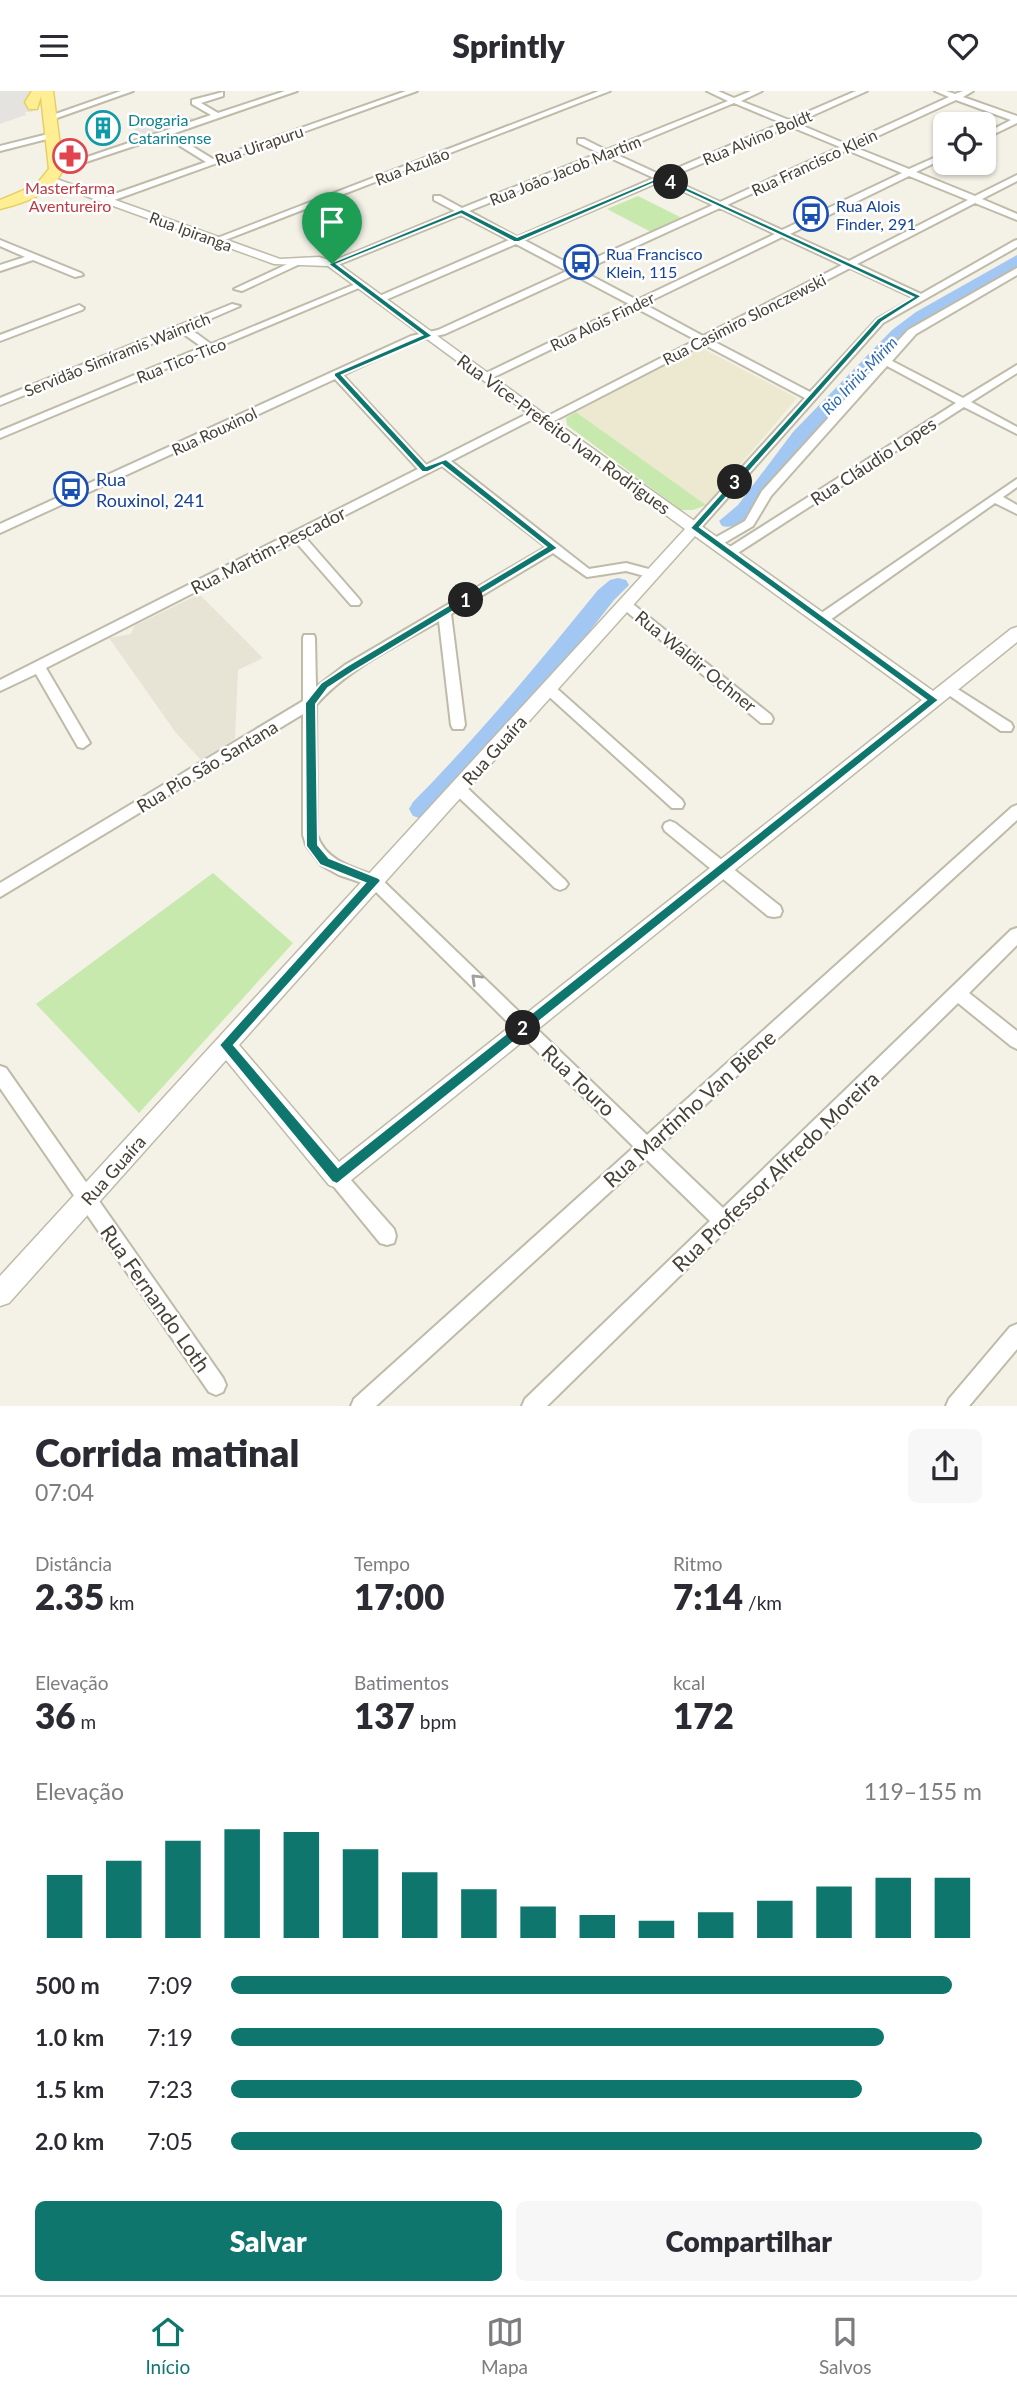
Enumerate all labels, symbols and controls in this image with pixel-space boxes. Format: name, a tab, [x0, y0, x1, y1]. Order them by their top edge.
text: Sprintly	[452, 26, 565, 65]
icon: menu	[35, 27, 73, 65]
icon: heart	[944, 27, 982, 65]
street label: Rua Alvino Boldt	[700, 105, 815, 169]
building icon: Drogaria Catarinense	[84, 109, 122, 147]
place label: Drogaria Catarinense	[128, 110, 212, 147]
map controls	[933, 112, 996, 175]
button: locate	[933, 112, 996, 175]
street label: Rua Uirapuru	[212, 121, 306, 169]
street label: Rua Francisco Klein	[748, 125, 880, 199]
street label: Rua João Jacob Martim	[486, 131, 644, 209]
pharmacy icon: Masterfarma Aventureiro	[51, 137, 89, 175]
street label: Rua Azulão	[372, 143, 452, 189]
pin: 4	[654, 165, 688, 199]
text: 4	[665, 170, 676, 193]
place label: Masterfarma Aventureiro	[25, 178, 115, 215]
pin	[302, 192, 362, 264]
bus stop icon: Rua Alois Finder, 291	[792, 195, 830, 233]
place label: Rua Alois Finder, 291	[836, 196, 916, 233]
icon: arrive	[313, 203, 351, 241]
street label: Rua Ipiranga	[147, 207, 235, 255]
bus stop icon: Rua Francisco Klein, 115	[562, 243, 600, 281]
place label: Rua Francisco Klein, 115	[606, 244, 703, 281]
street label: Rua Casimiro Slonczewski	[659, 270, 829, 368]
street label: Rua Alois Finder	[547, 287, 657, 354]
street label: Servidão Simíramis Wainrich	[21, 308, 213, 400]
water label: Rio Iririú-Mirim	[817, 332, 901, 418]
street label: Rua Tico-Tico	[134, 333, 228, 387]
street label: Rua Vice-Prefeito Ivan Rodrigues	[453, 349, 675, 519]
street label: Rua Rouxinol	[168, 403, 260, 459]
street label: Rua Cláudio Lopes	[806, 412, 940, 510]
pin: 3	[718, 465, 752, 499]
place label: Rua Rouxinol, 241	[96, 468, 205, 511]
bus stop icon: Rua Rouxinol, 241	[52, 470, 90, 508]
text: 3	[729, 470, 740, 493]
street label: Rua Martim-Pescador	[187, 501, 350, 599]
pin: 1	[448, 582, 484, 617]
text: 1	[460, 588, 471, 611]
street label: Rua Waldir Ochner	[631, 605, 761, 717]
street label: Rua Guaíra	[457, 711, 531, 789]
street label: Rua Pio São Santana	[132, 715, 282, 817]
one-way arrow	[471, 975, 484, 988]
pin: 2	[505, 1011, 540, 1045]
text: 2	[517, 1016, 528, 1039]
street label: Rua Martinho Van Biene	[598, 1024, 780, 1192]
street label: Rua Touro	[537, 1039, 621, 1121]
street label: Rua Professor Alfredo Moreira	[666, 1066, 884, 1276]
street label: Rua Guaíra	[76, 1131, 150, 1209]
street label: Rua Fernando Loth	[96, 1220, 216, 1376]
text: Corrida matinal	[35, 1429, 299, 1475]
button: share	[908, 1429, 982, 1503]
text: 07:04	[35, 1478, 94, 1506]
text: Distância	[35, 1552, 112, 1575]
text: Tempo	[354, 1552, 410, 1575]
text: Ritmo	[673, 1552, 723, 1575]
text: 2.35	[35, 1575, 104, 1617]
text: 17:00	[354, 1575, 444, 1617]
text: 7:14	[673, 1575, 743, 1617]
text: km	[104, 1591, 134, 1614]
text: /km	[743, 1591, 782, 1614]
text: Elevação	[35, 1671, 109, 1694]
text: Batimentos	[354, 1671, 449, 1694]
text: kcal	[673, 1671, 705, 1694]
text: 36	[35, 1694, 76, 1736]
text: 137	[354, 1694, 415, 1736]
text: 172	[673, 1694, 734, 1736]
text: m	[76, 1710, 96, 1733]
text: bpm	[415, 1710, 457, 1733]
text: Elevação	[35, 1777, 124, 1805]
text: 119–155 m	[864, 1777, 982, 1805]
text: 500 m	[35, 1971, 100, 1999]
text: 7:09	[147, 1971, 193, 1999]
text: 1.0 km	[35, 2023, 104, 2051]
text: 7:19	[147, 2023, 193, 2051]
text: 1.5 km	[35, 2075, 104, 2103]
text: 7:23	[147, 2075, 193, 2103]
text: 2.0 km	[35, 2127, 104, 2155]
text: 7:05	[147, 2127, 193, 2155]
button: Salvar	[35, 2201, 502, 2281]
button: Compartilhar	[516, 2201, 982, 2281]
tab: Início	[145, 2313, 190, 2378]
tab: Mapa	[481, 2313, 528, 2378]
tab: Salvos	[819, 2313, 872, 2378]

